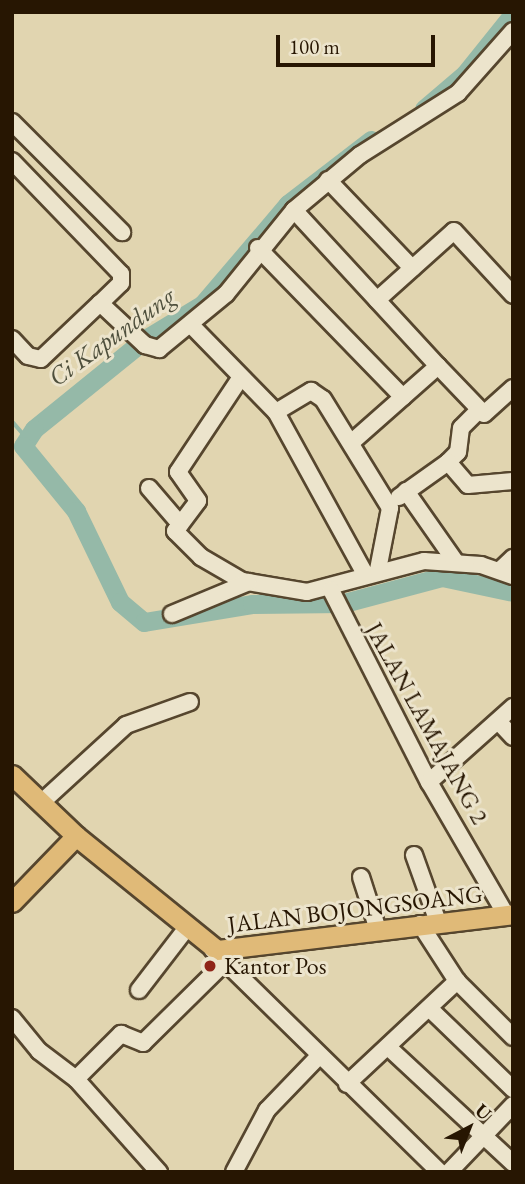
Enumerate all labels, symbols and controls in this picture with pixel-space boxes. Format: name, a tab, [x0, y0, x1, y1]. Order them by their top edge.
scale bar	[280, 21, 439, 65]
text: 100 m	[289, 33, 340, 60]
water label: Ci Kapundung	[43, 281, 181, 393]
street label: JALAN LAMAJANG 2	[360, 617, 494, 829]
street label: JALAN BOJONGSOANG	[226, 879, 484, 939]
place label: Kantor Pos	[224, 952, 327, 980]
marker: Kantor Pos	[202, 958, 218, 974]
north arrow	[434, 1093, 504, 1163]
text: U	[470, 1098, 497, 1126]

